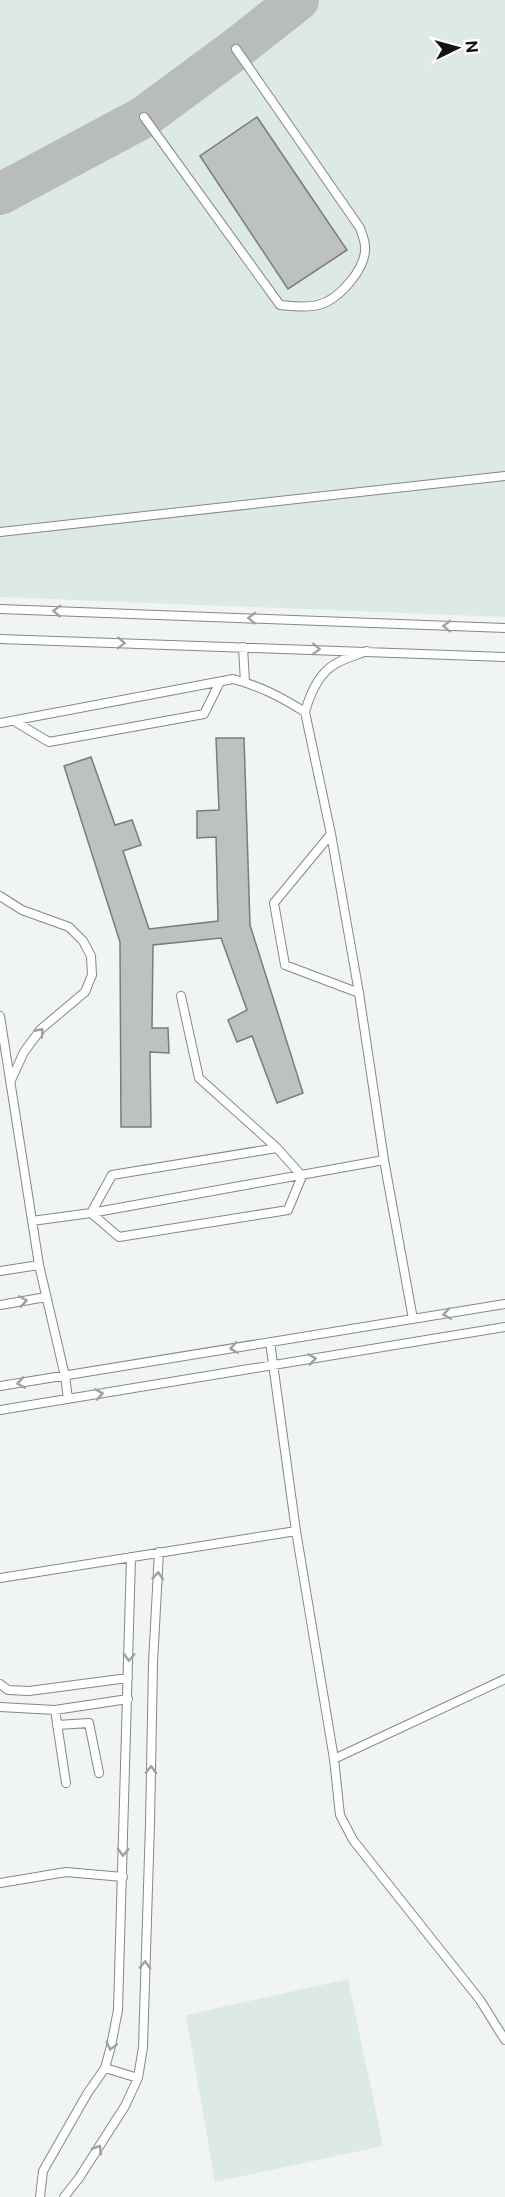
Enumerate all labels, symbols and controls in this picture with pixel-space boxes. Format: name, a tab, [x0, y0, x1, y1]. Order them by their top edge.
north arrow	[427, 18, 487, 78]
text: N	[461, 40, 481, 54]
one-way arrow	[52, 605, 61, 618]
one-way arrow	[247, 612, 256, 625]
one-way arrow	[442, 619, 451, 632]
one-way arrow	[117, 637, 126, 649]
one-way arrow	[312, 643, 321, 656]
one-way arrow	[33, 1028, 44, 1038]
one-way arrow	[17, 1295, 27, 1308]
one-way arrow	[443, 1307, 452, 1319]
one-way arrow	[229, 1342, 239, 1354]
one-way arrow	[308, 1353, 317, 1365]
one-way arrow	[16, 1376, 26, 1389]
one-way arrow	[94, 1388, 104, 1401]
one-way arrow	[151, 1571, 164, 1580]
one-way arrow	[122, 1653, 135, 1662]
one-way arrow	[145, 1766, 157, 1775]
one-way arrow	[117, 1848, 130, 1857]
one-way arrow	[139, 1961, 152, 1970]
one-way arrow	[105, 2041, 118, 2051]
one-way arrow	[90, 2145, 102, 2155]

